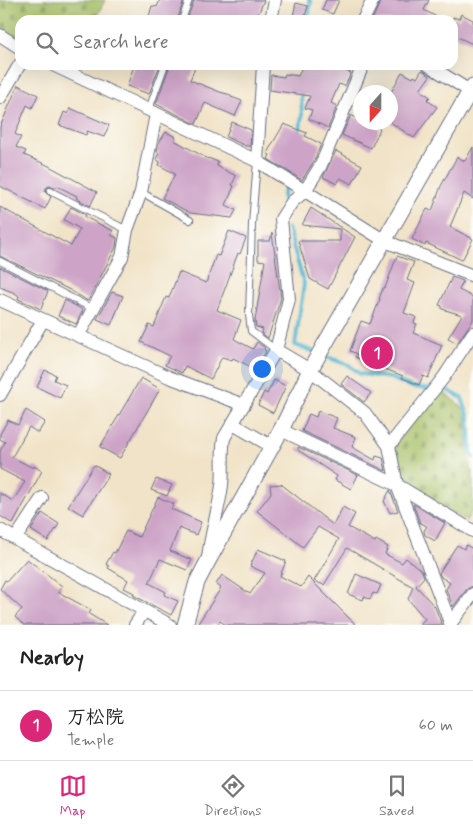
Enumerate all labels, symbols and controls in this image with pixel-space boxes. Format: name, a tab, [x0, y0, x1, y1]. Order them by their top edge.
search box	[15, 15, 458, 70]
icon: search	[33, 29, 61, 57]
text: Search here	[73, 30, 169, 55]
north arrow	[353, 85, 398, 130]
pin: 1	[361, 334, 393, 372]
your location	[249, 356, 275, 382]
text: Nearby	[20, 644, 84, 672]
text: 万松院	[67, 705, 124, 730]
text: 1	[32, 715, 40, 736]
text: 60 m	[419, 715, 453, 736]
text: Temple	[67, 730, 114, 751]
tab: Map	[59, 772, 87, 820]
tab: Directions	[204, 772, 262, 820]
tab: Saved	[379, 772, 414, 820]

